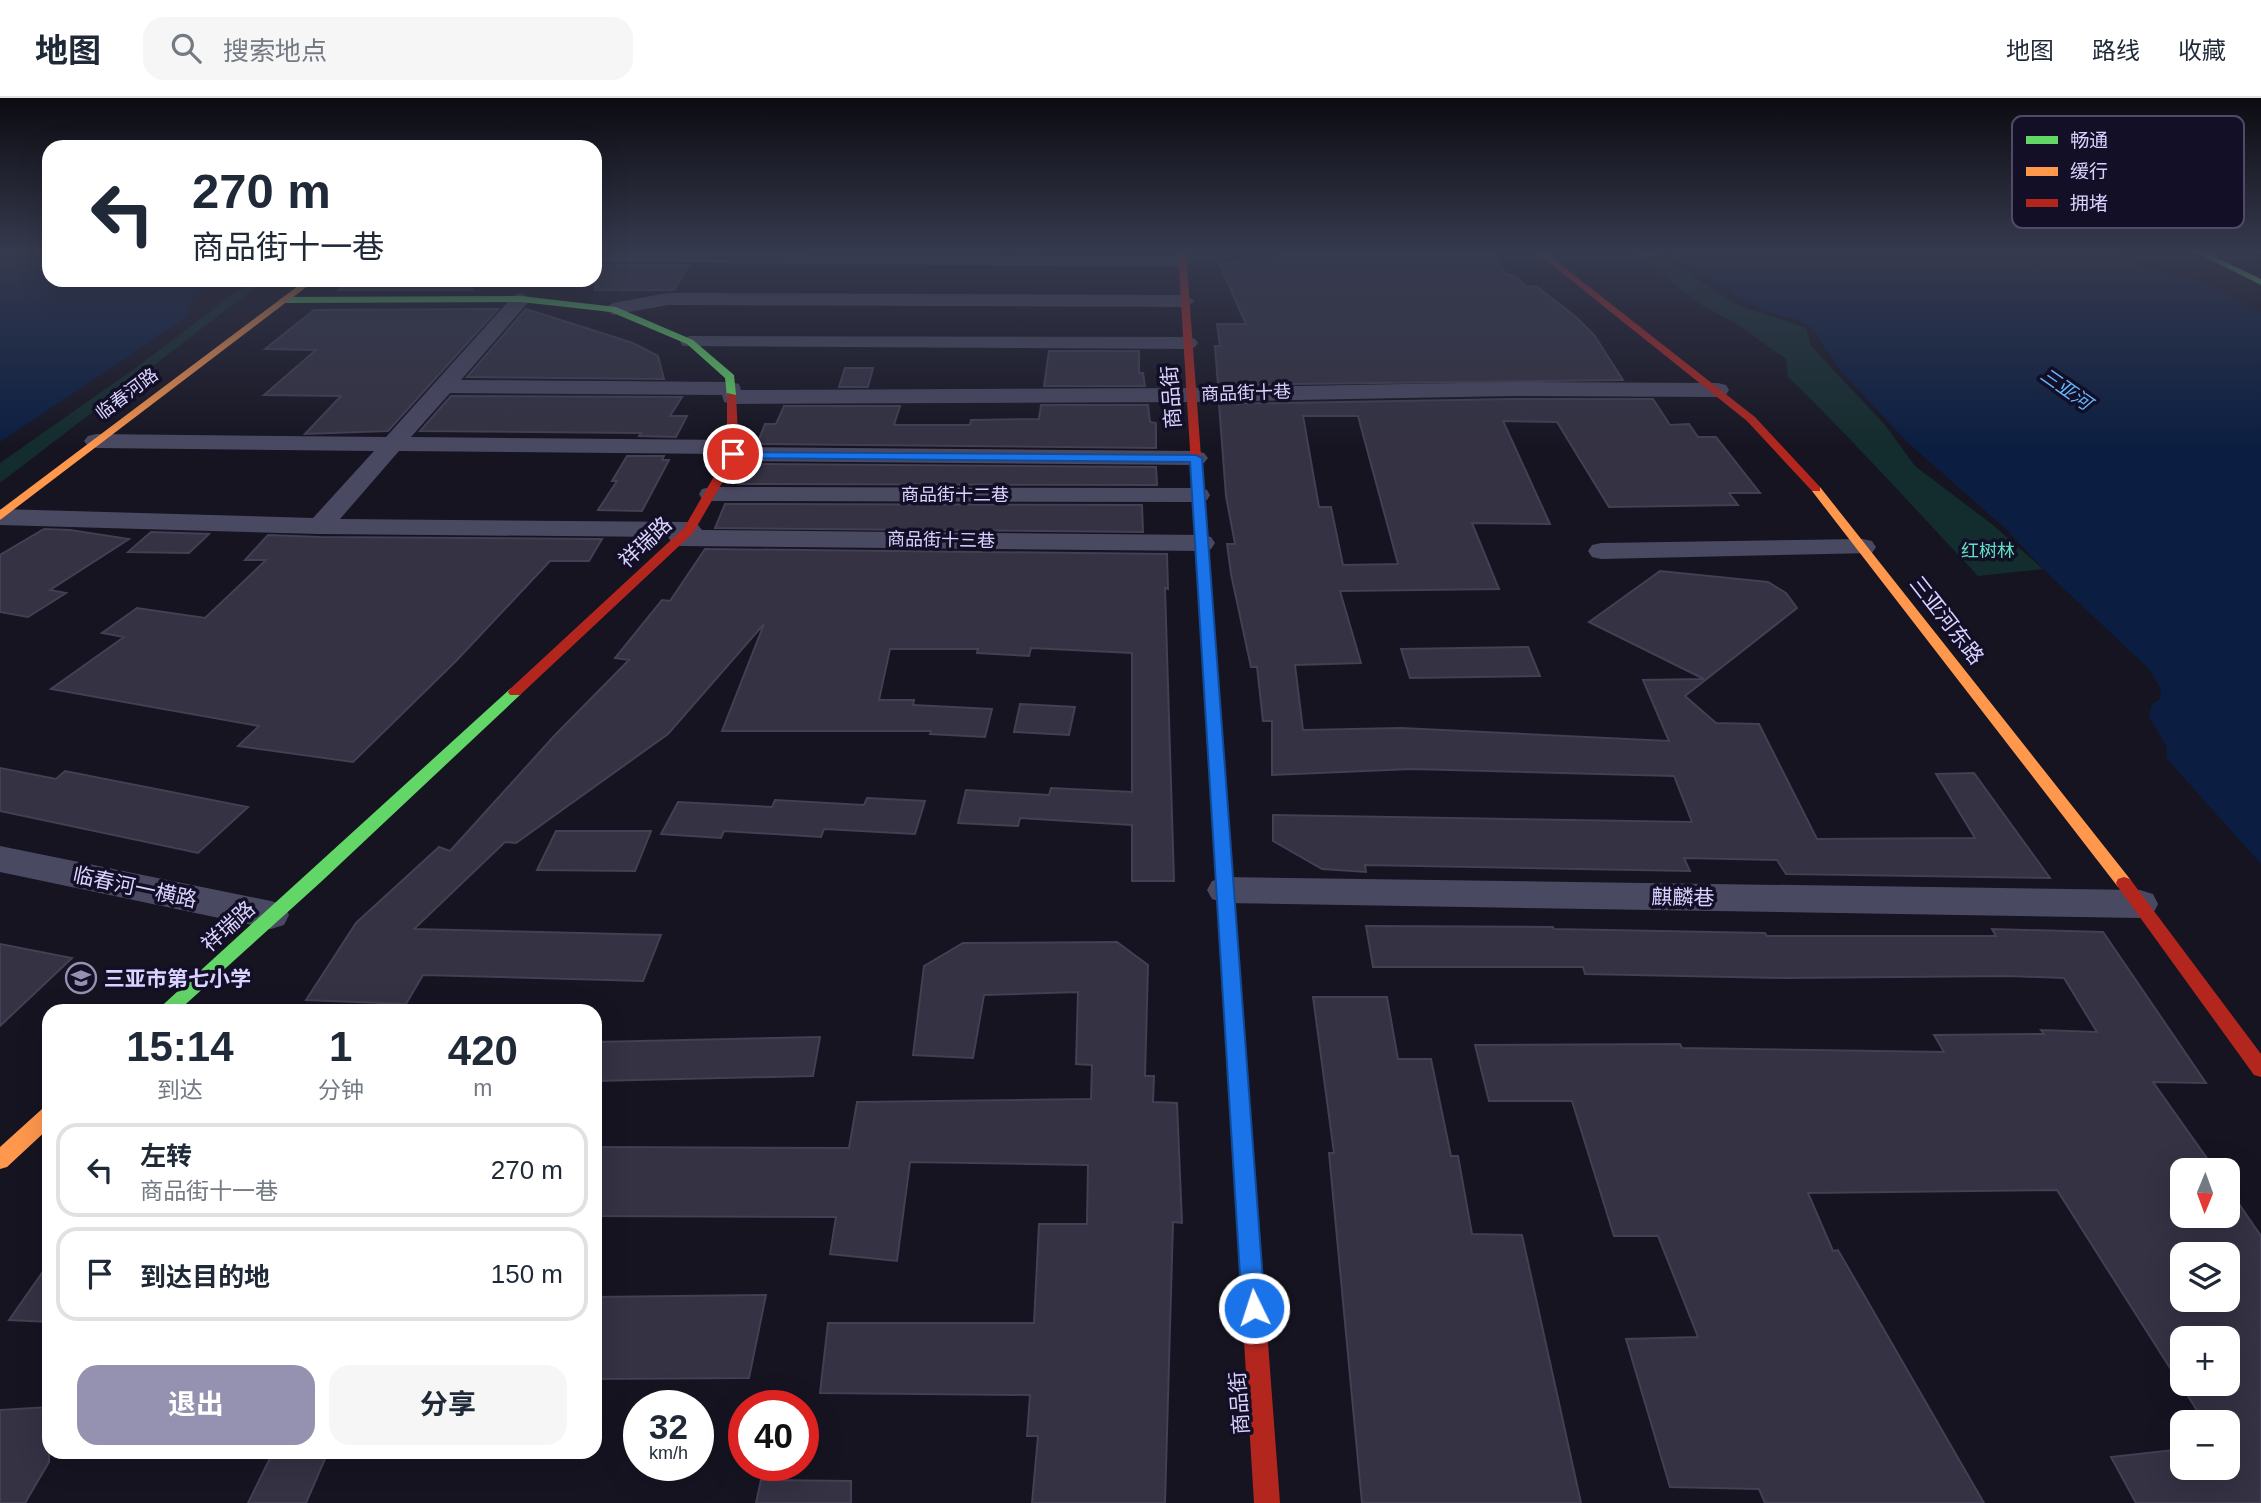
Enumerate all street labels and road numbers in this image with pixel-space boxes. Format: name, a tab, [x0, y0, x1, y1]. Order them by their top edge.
street label: 临春河路	[92, 364, 162, 424]
street label: 商品街	[1157, 365, 1185, 429]
street label: 商品街十巷	[1201, 381, 1291, 405]
street label: 商品街十二巷	[901, 485, 1009, 505]
street label: 祥瑞路	[614, 512, 676, 572]
street label: 商品街十三巷	[887, 529, 995, 551]
street label: 三亚河东路	[1906, 572, 1988, 668]
street label: 临春河一横路	[71, 863, 199, 911]
street label: 麒麟巷	[1651, 885, 1715, 909]
street label: 祥瑞路	[197, 896, 259, 956]
street label: 商品街	[1225, 1371, 1253, 1435]

